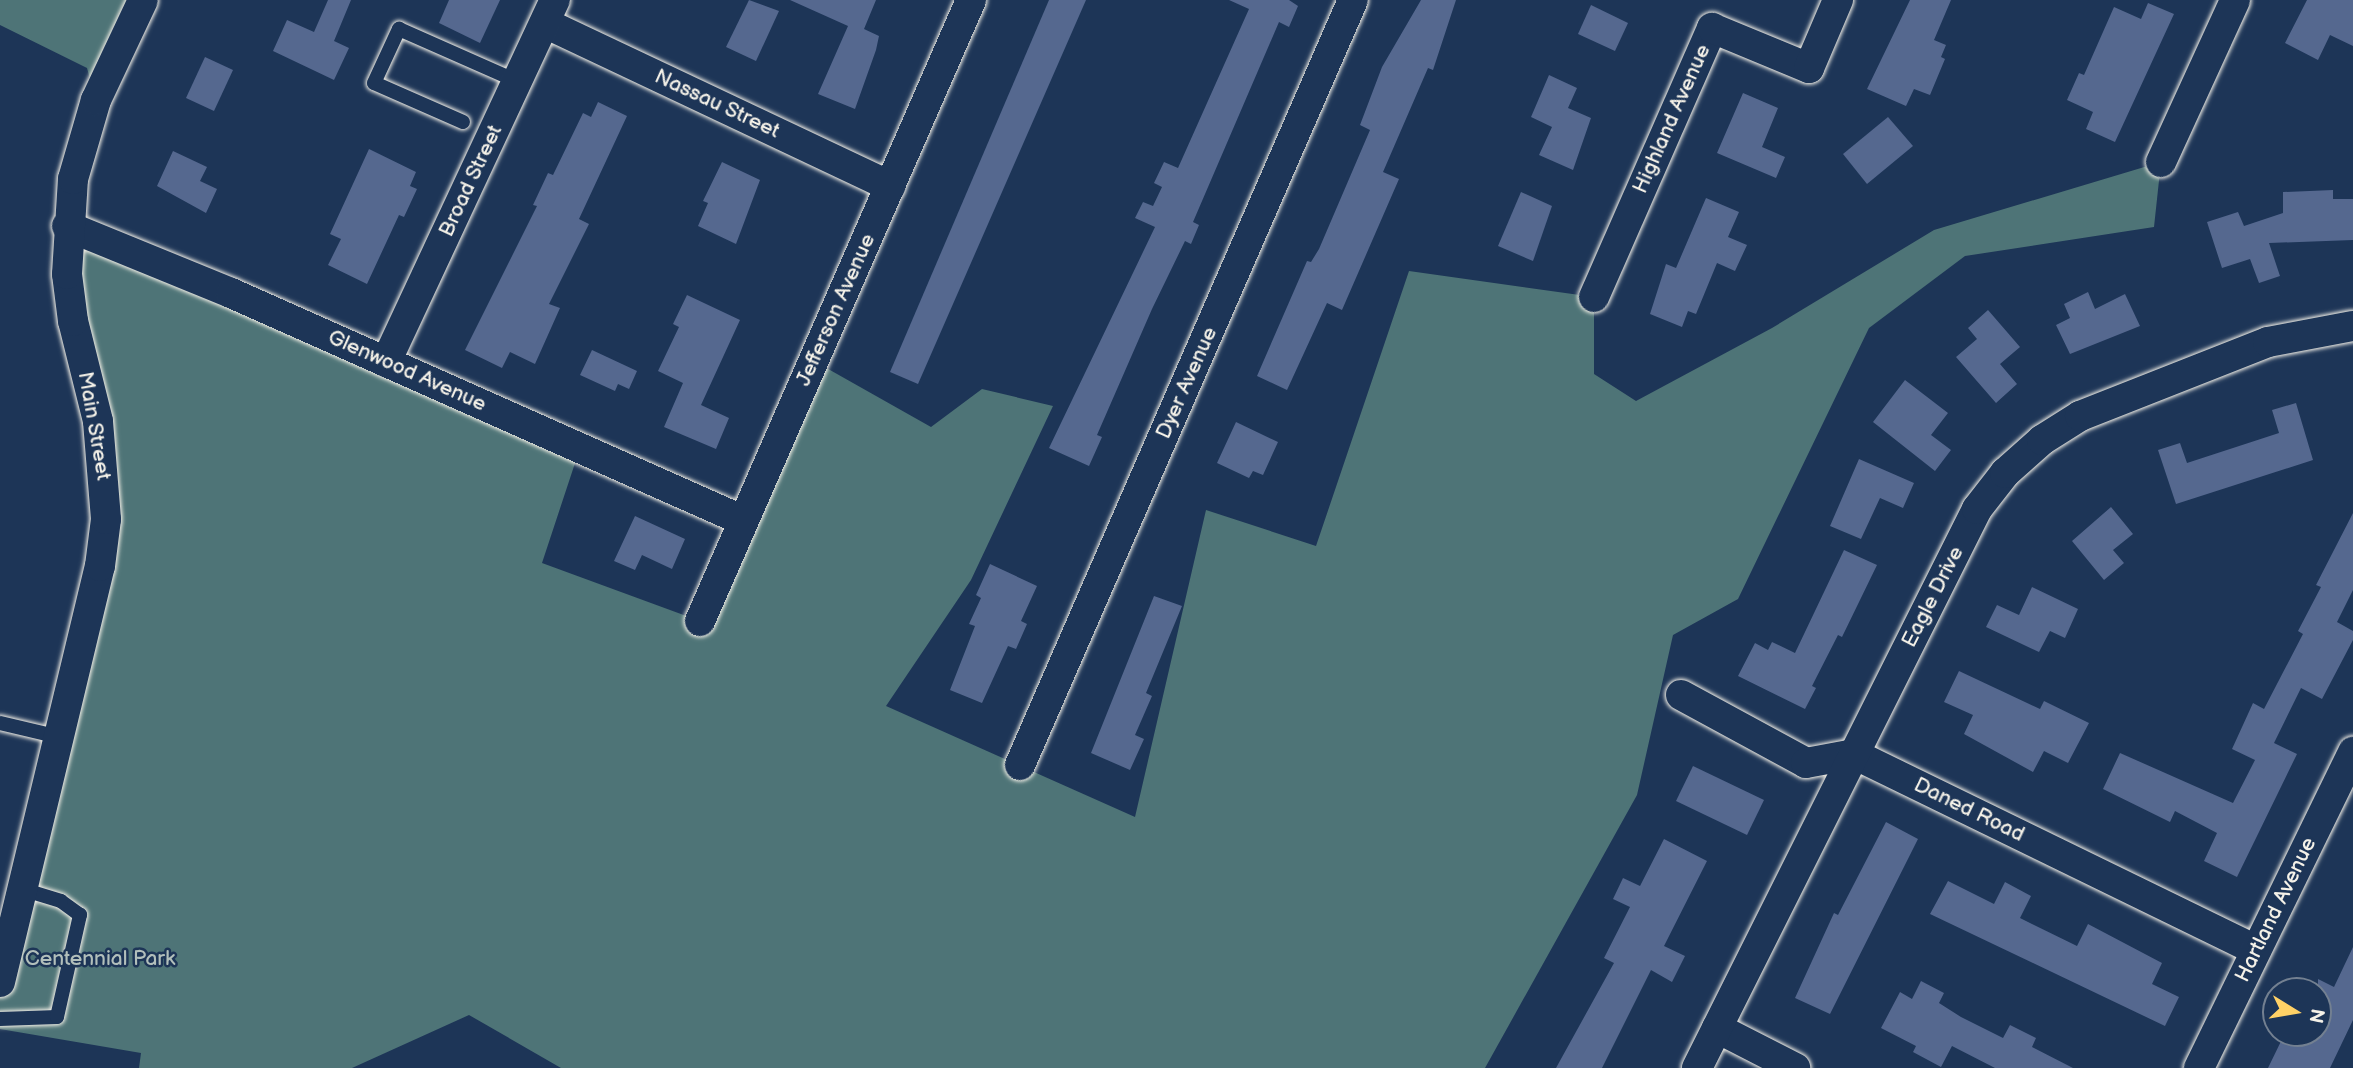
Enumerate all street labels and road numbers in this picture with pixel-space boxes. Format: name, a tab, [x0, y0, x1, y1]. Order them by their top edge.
street label: Highland Avenue	[1628, 41, 1716, 197]
street label: Nassau Street	[650, 64, 784, 144]
street label: Broad Street	[434, 121, 508, 241]
street label: Jefferson Avenue	[791, 230, 881, 390]
street label: Dyer Avenue	[1151, 323, 1223, 443]
street label: Glenwood Avenue	[324, 325, 490, 417]
street label: Main Street	[72, 370, 116, 482]
street label: Eagle Drive	[1897, 542, 1969, 652]
street label: Daned Road	[1910, 772, 2028, 848]
street label: Hartland Avenue	[2230, 833, 2322, 987]

